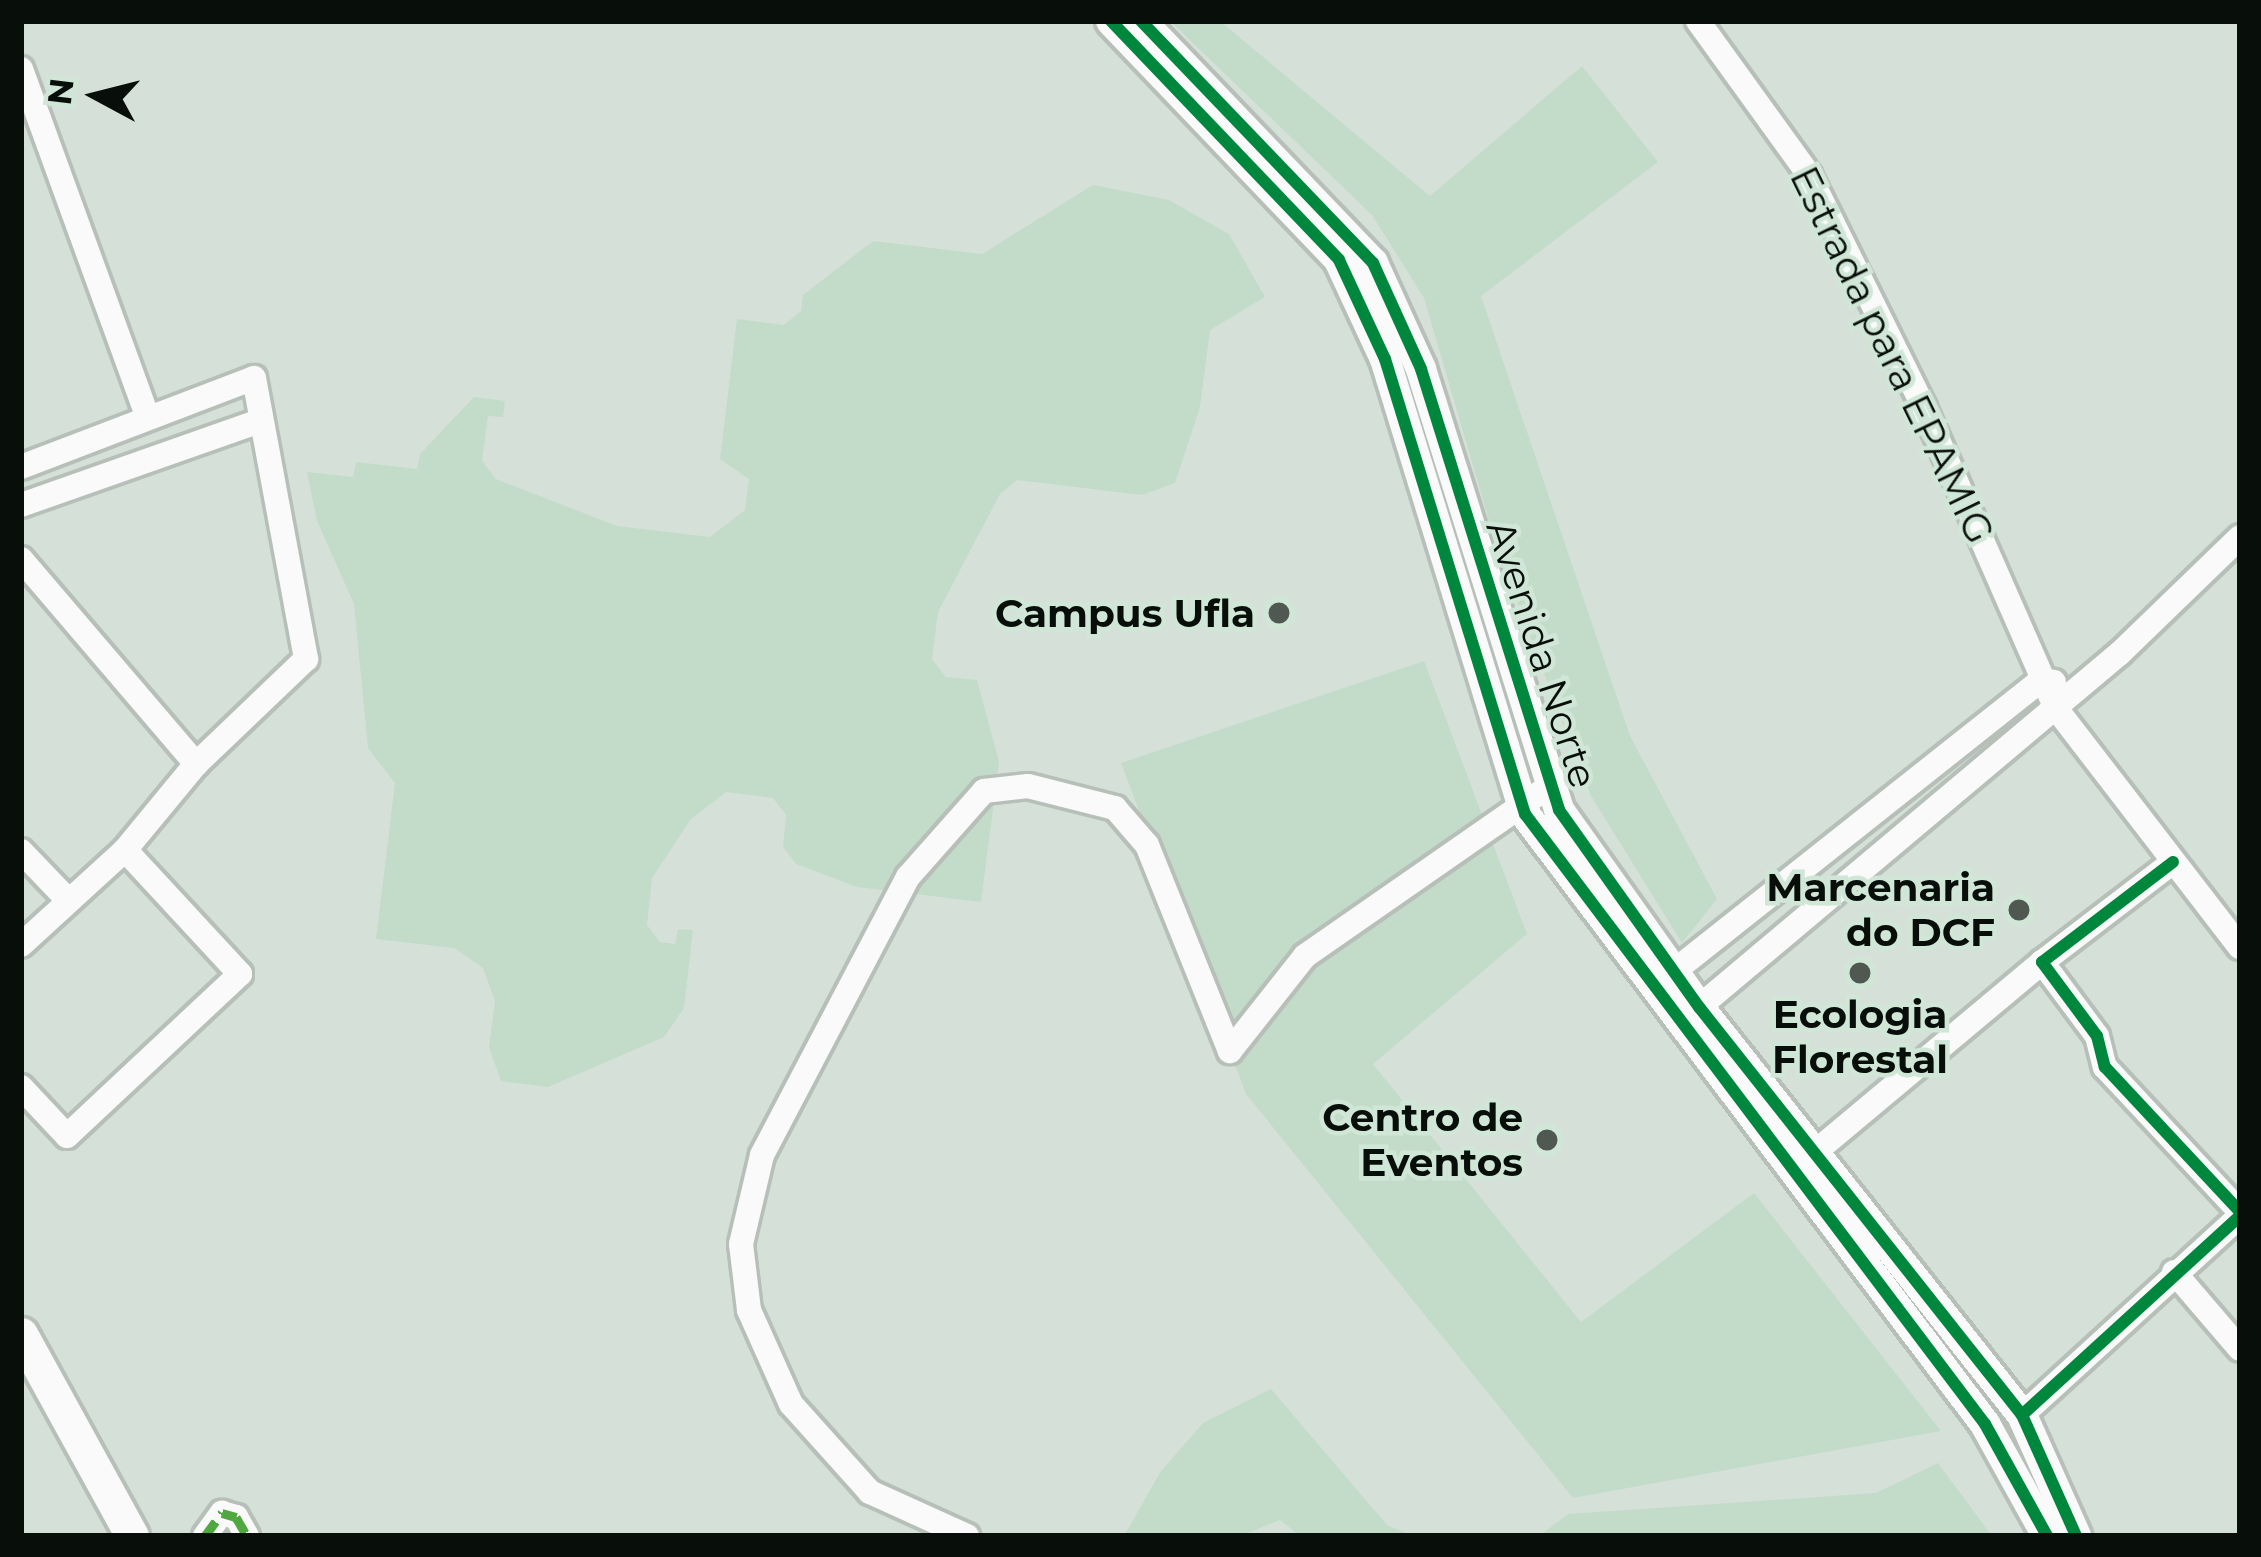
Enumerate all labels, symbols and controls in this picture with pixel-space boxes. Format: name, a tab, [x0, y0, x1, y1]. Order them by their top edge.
north arrow	[36, 36, 156, 156]
text: N	[39, 76, 82, 107]
street label: Estrada para EPAMIG	[1780, 159, 2004, 551]
street label: Avenida Norte	[1477, 514, 1607, 794]
place label: Campus Ufla	[995, 590, 1255, 636]
marker: Campus Ufla	[1266, 600, 1292, 626]
place label: Marcenaria do DCF	[1766, 865, 1995, 956]
marker: Marcenaria do DCF	[2006, 897, 2032, 923]
marker: Ecologia Florestal	[1847, 960, 1873, 986]
place label: Ecologia Florestal	[1772, 992, 1948, 1083]
place label: Centro de Eventos	[1322, 1095, 1523, 1186]
marker: Centro de Eventos	[1534, 1127, 1560, 1153]

